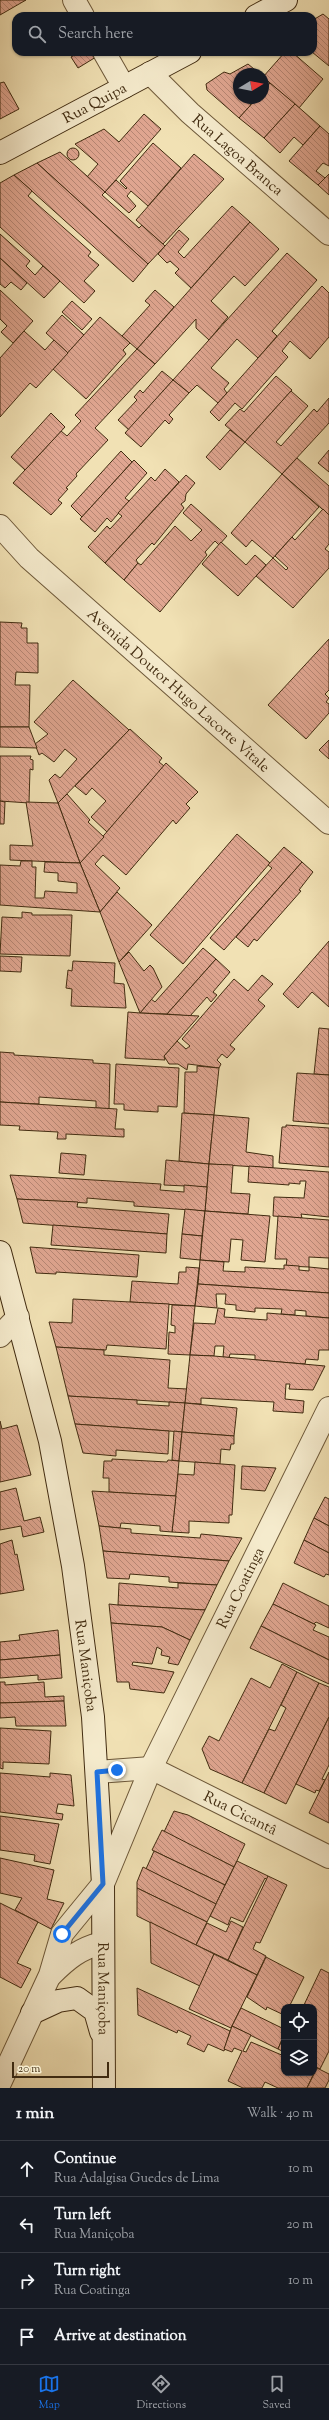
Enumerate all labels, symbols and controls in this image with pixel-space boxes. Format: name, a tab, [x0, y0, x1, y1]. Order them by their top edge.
search box	[12, 12, 317, 56]
icon: search	[26, 23, 48, 45]
text: Search here	[58, 24, 133, 45]
north arrow	[233, 68, 269, 104]
street label: Rua Quipa	[59, 78, 131, 130]
street label: Rua Lagoa Branca	[187, 110, 287, 201]
street label: Avenida Doutor Hugo Lacorte Vitale	[82, 605, 274, 778]
street label: Rua Coatinga	[213, 1544, 270, 1633]
street label: Rua Maniçoba	[68, 1618, 101, 1713]
route end	[108, 1761, 126, 1779]
street label: Rua Cicantâ	[199, 1787, 280, 1841]
route start	[53, 1925, 71, 1943]
street label: Rua Maniçoba	[91, 1942, 113, 2035]
map controls	[281, 2004, 317, 2076]
button: locate	[281, 2004, 317, 2040]
button: layers	[281, 2040, 317, 2076]
scale bar	[12, 2060, 109, 2079]
text: 20 m	[18, 2061, 40, 2077]
text: 1 min	[16, 2102, 54, 2126]
text: Walk · 40 m	[247, 2105, 313, 2123]
text: Continue	[54, 2149, 116, 2170]
icon: ahead	[16, 2158, 38, 2180]
text: 10 m	[288, 2160, 313, 2178]
text: Rua Adalgisa Guedes de Lima	[54, 2170, 220, 2188]
text: Turn left	[54, 2205, 111, 2226]
icon: left	[16, 2214, 38, 2236]
text: 20 m	[287, 2216, 313, 2234]
text: Rua Maniçoba	[54, 2226, 134, 2244]
text: Turn right	[54, 2261, 120, 2282]
icon: right	[16, 2270, 38, 2292]
text: 10 m	[288, 2272, 313, 2290]
text: Rua Coatinga	[54, 2282, 130, 2300]
icon: arrive	[16, 2326, 38, 2348]
text: Arrive at destination	[54, 2326, 187, 2347]
tab: Map	[38, 2373, 60, 2413]
tab: Directions	[137, 2373, 186, 2413]
tab: Saved	[263, 2373, 291, 2413]

